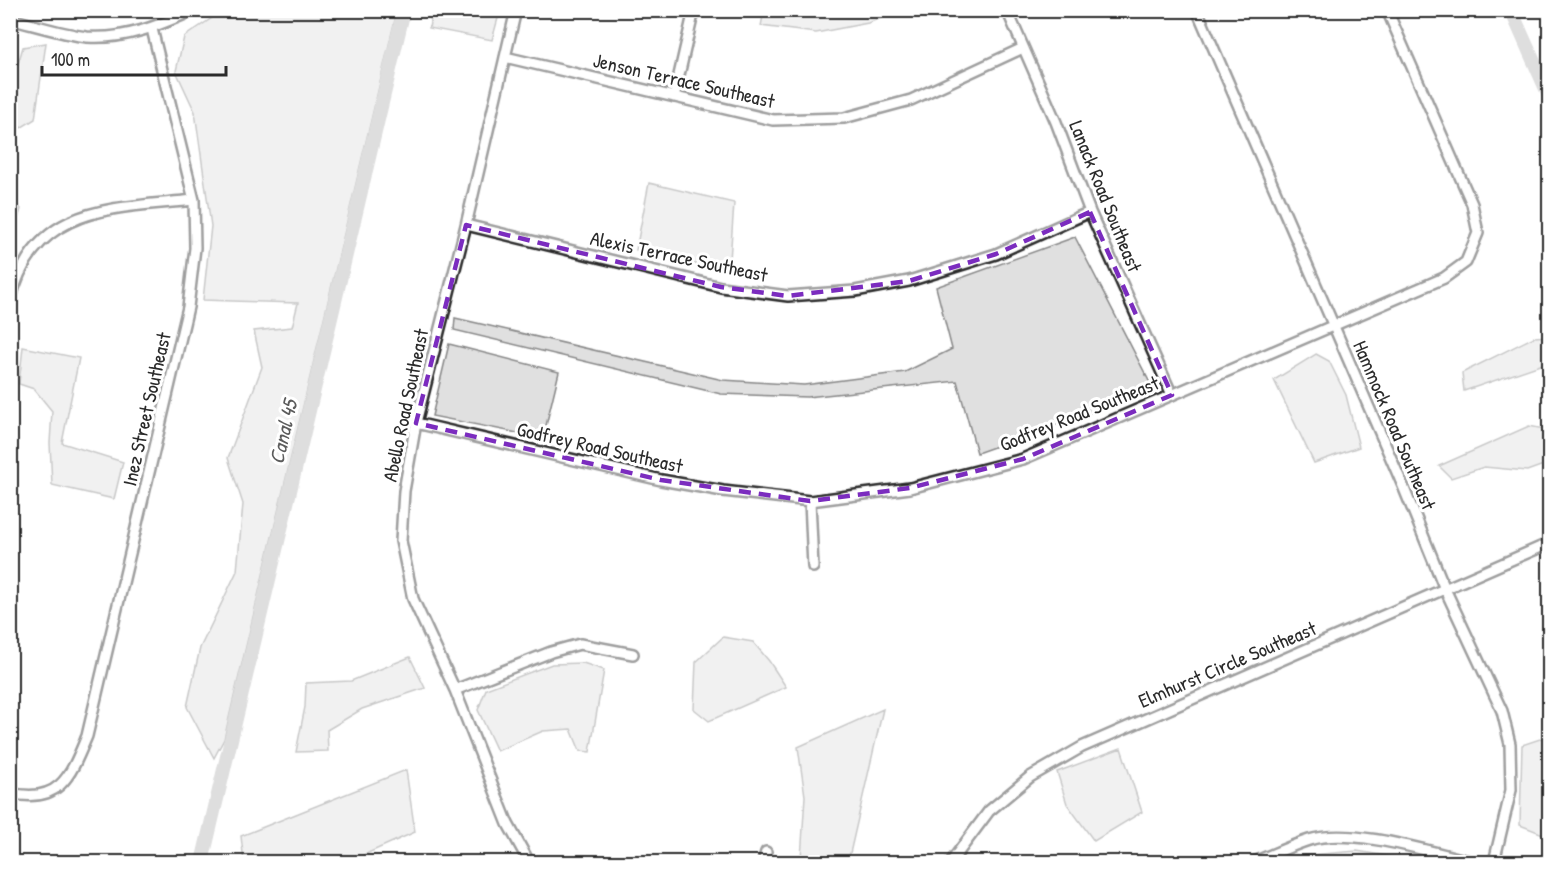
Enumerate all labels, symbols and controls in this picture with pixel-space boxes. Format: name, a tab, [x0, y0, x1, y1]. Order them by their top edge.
scale bar	[42, 39, 226, 77]
street label: Jenson Terrace Southeast	[591, 46, 779, 114]
text: 100 m	[51, 47, 90, 72]
street label: Lanack Road Southeast	[1063, 116, 1149, 277]
street label: Alexis Terrace Southeast	[588, 224, 771, 288]
street label: Abello Road Southeast	[376, 325, 435, 484]
street label: Inez Street Southeast	[115, 328, 177, 488]
street label: Hammock Road Southeast	[1347, 336, 1443, 515]
street label: Godfrey Road Southeast	[995, 368, 1164, 457]
water label: Canal 45	[262, 394, 305, 467]
street label: Godfrey Road Southeast	[514, 415, 687, 479]
street label: Elmhurst Circle Southeast	[1134, 614, 1321, 714]

